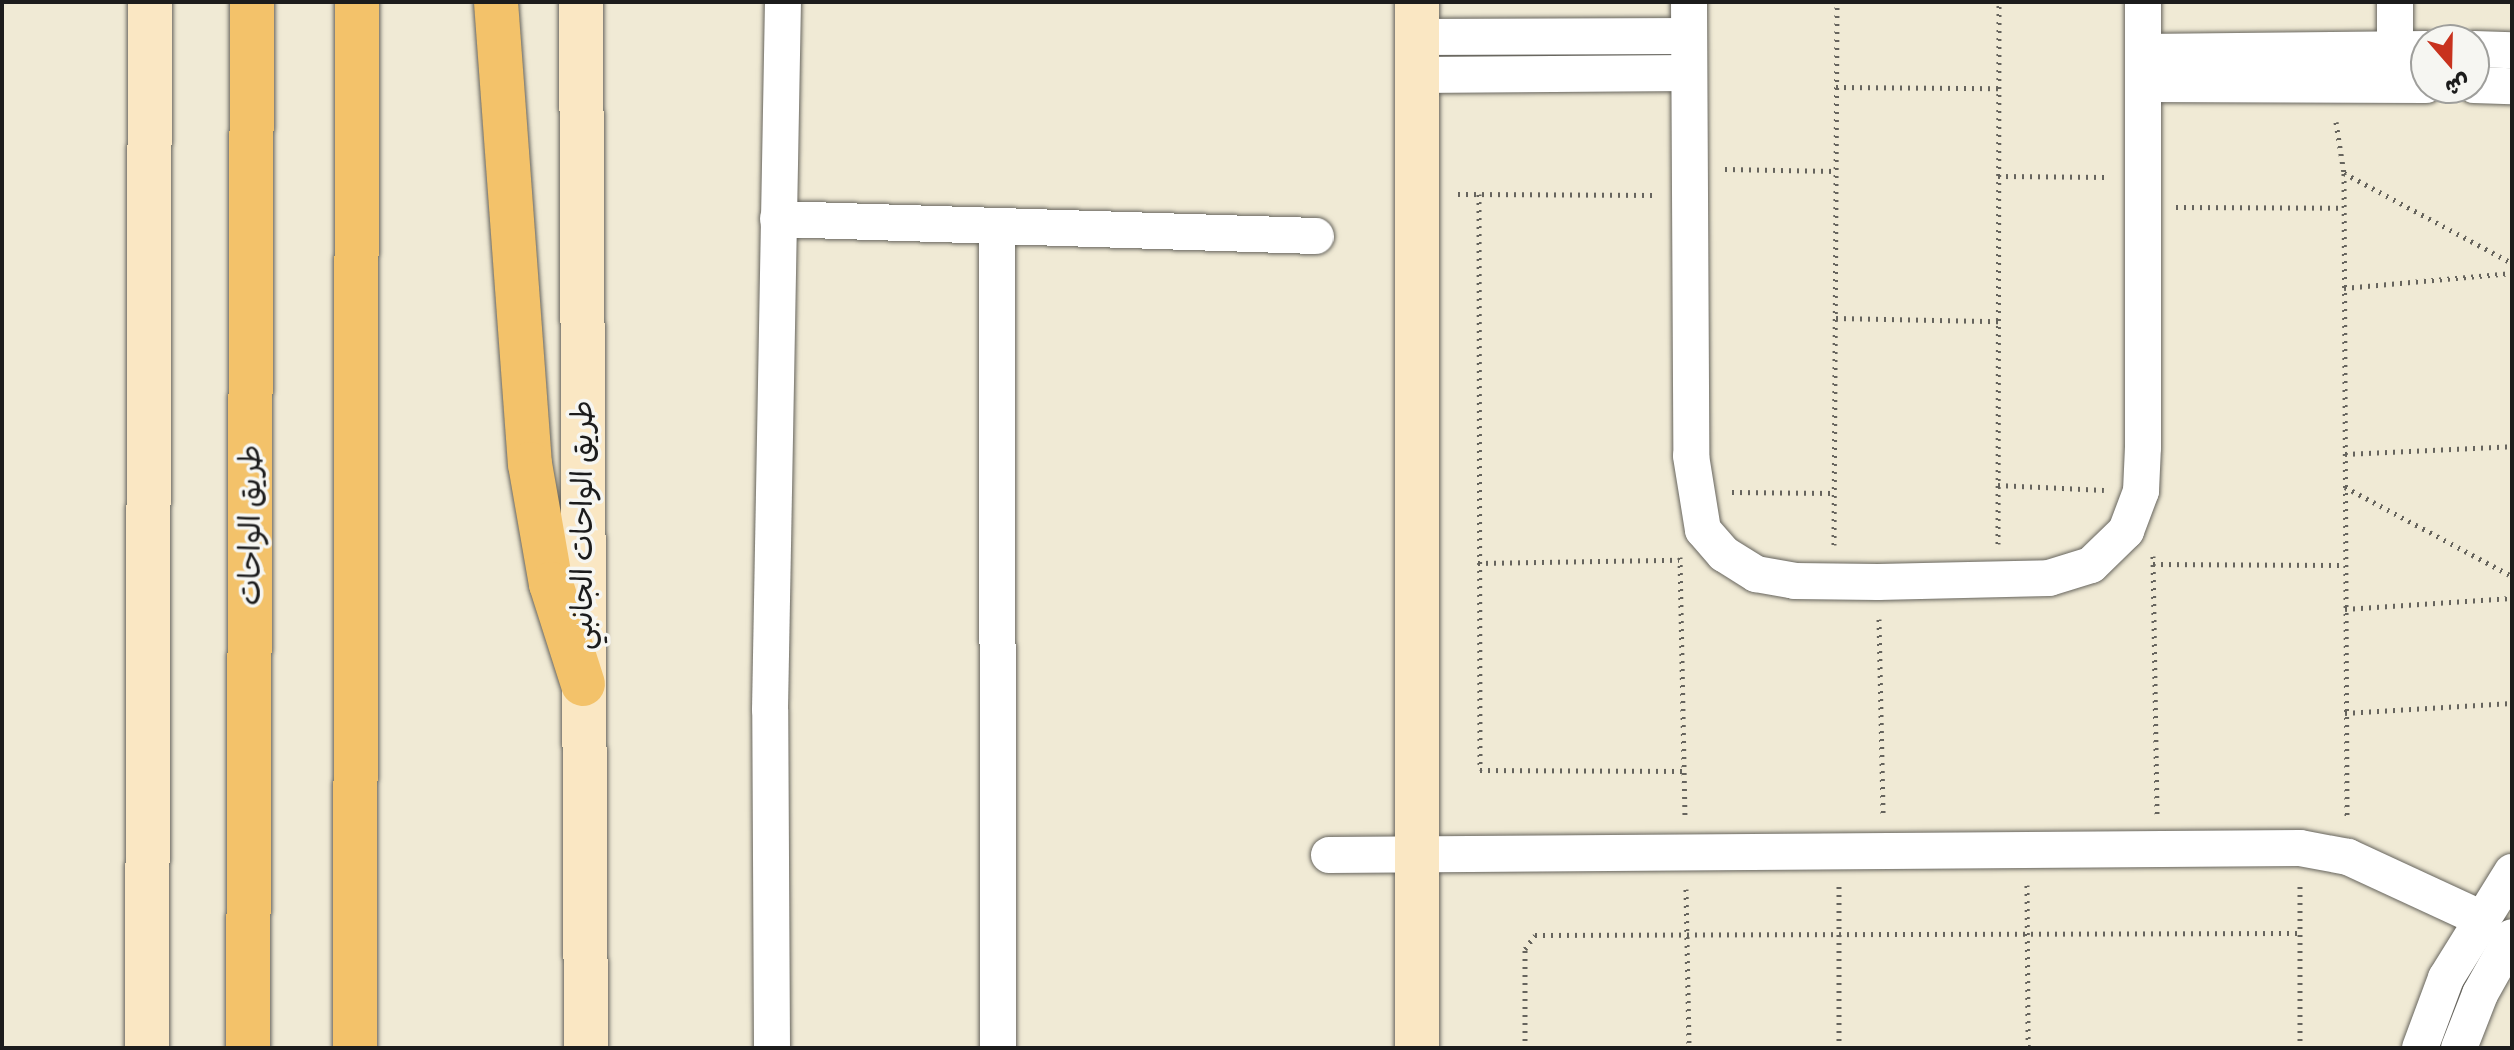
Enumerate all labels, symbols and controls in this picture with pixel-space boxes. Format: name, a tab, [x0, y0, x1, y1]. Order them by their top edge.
north arrow	[2410, 24, 2490, 104]
text: ش	[2442, 68, 2474, 102]
street label: طريق الواحات الجانبي	[564, 400, 600, 650]
street label: طريق الواحات	[232, 445, 268, 605]

